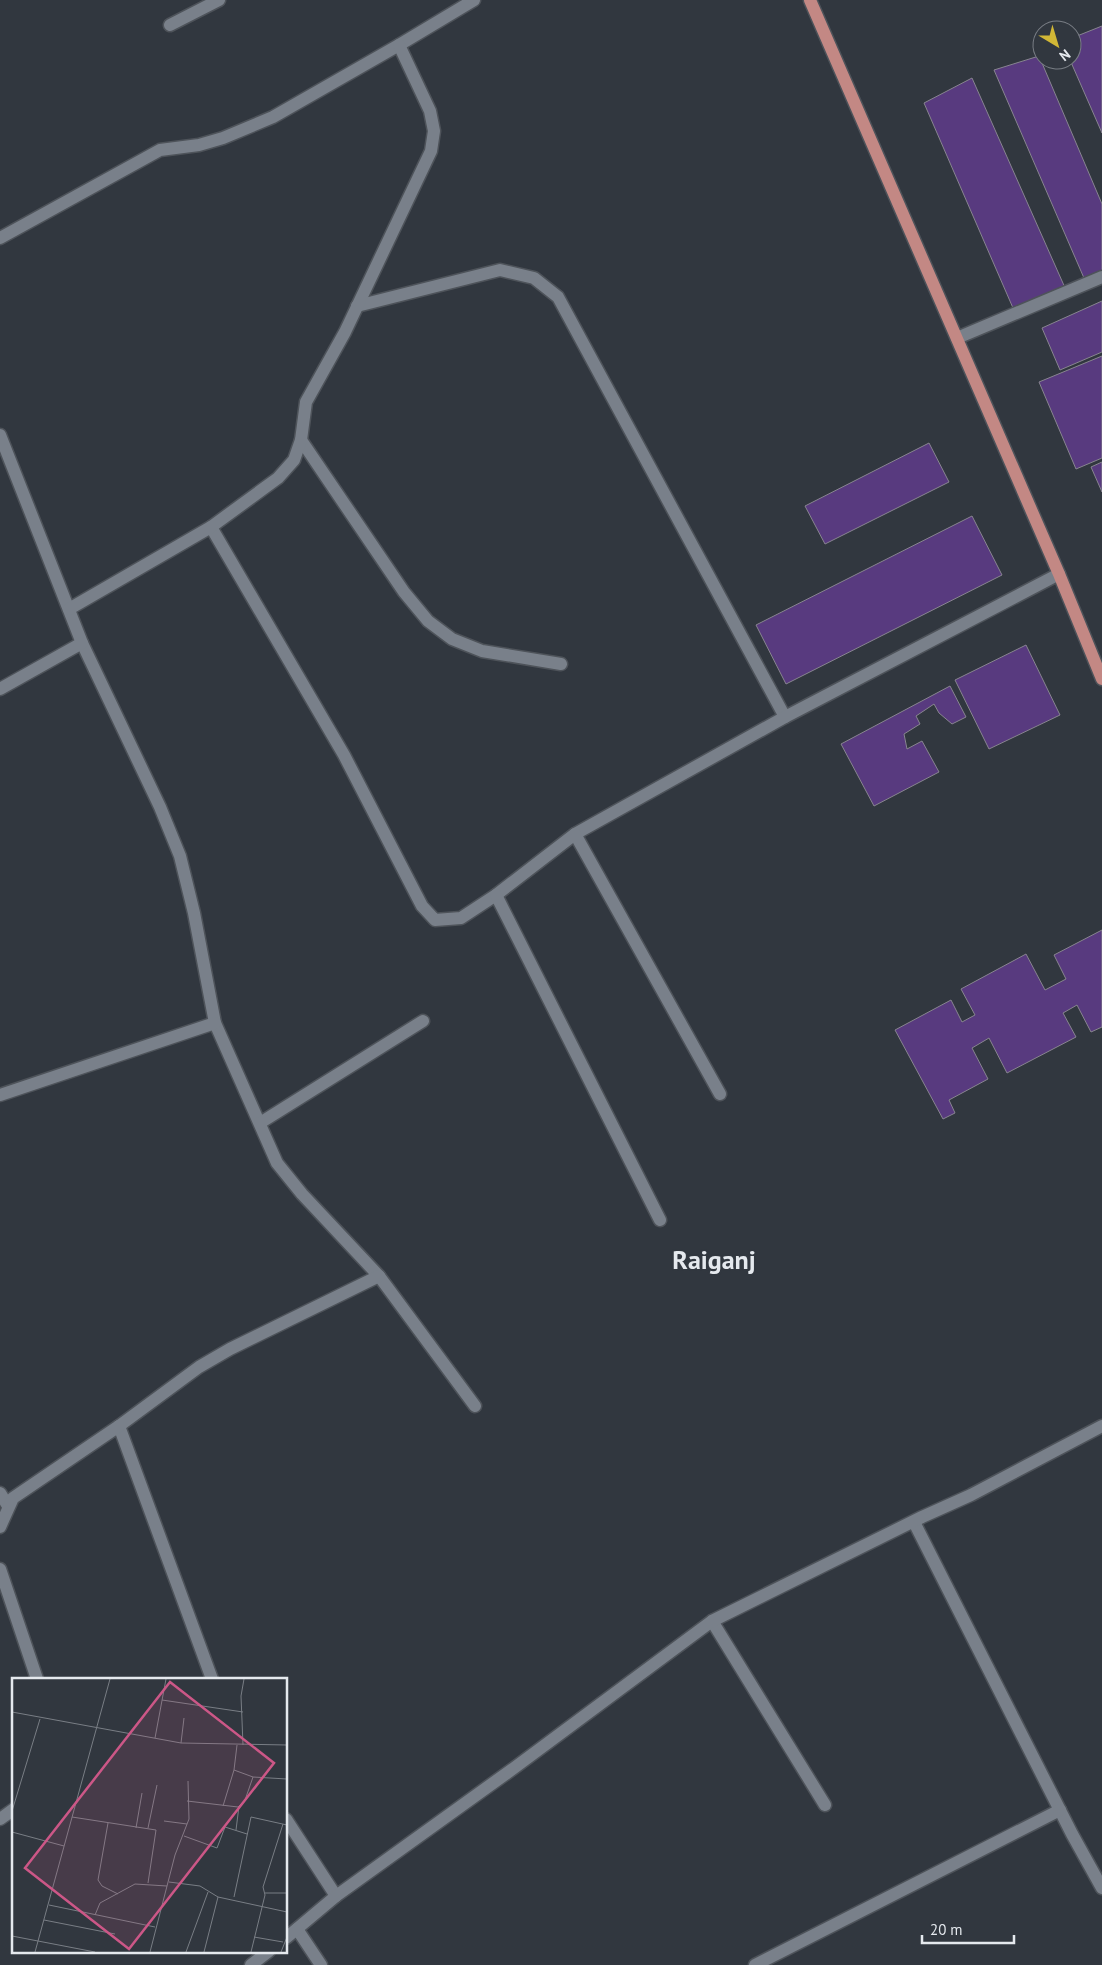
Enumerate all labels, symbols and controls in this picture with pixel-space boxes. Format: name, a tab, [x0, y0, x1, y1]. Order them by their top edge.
north arrow	[1032, 20, 1082, 70]
text: N	[1056, 45, 1074, 65]
district label: Raiganj	[672, 1243, 756, 1276]
inset map	[12, 1678, 288, 1952]
scale bar	[922, 1912, 1014, 1944]
text: 20 m	[930, 1920, 963, 1939]

